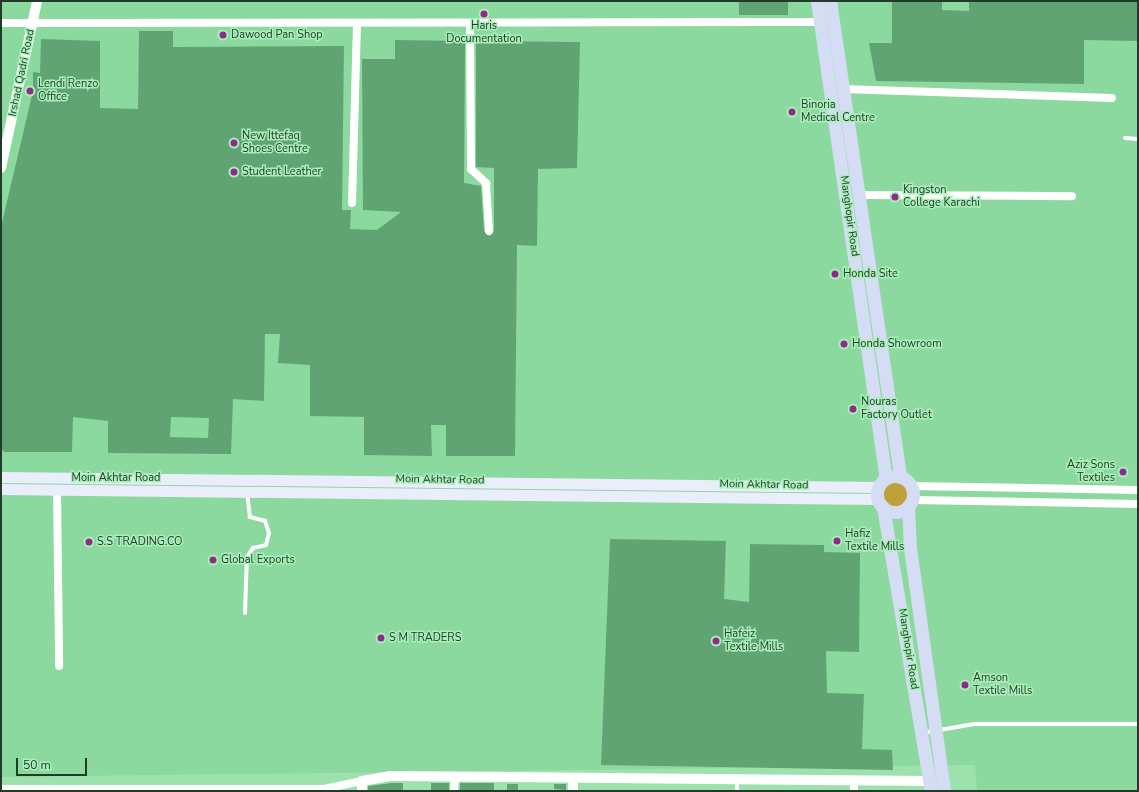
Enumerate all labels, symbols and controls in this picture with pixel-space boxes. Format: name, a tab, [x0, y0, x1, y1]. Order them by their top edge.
marker: Haris Documentation	[479, 9, 489, 19]
place label: Haris Documentation	[446, 20, 522, 46]
street label: Irshad Qadri Road	[6, 28, 38, 118]
place label: Dawood Pan Shop	[231, 28, 323, 42]
marker: Dawood Pan Shop	[218, 30, 228, 40]
place label: Lendi Renzo Office	[38, 78, 98, 104]
marker: Lendi Renzo Office	[25, 86, 35, 96]
place label: Binoria Medical Centre	[801, 99, 875, 125]
marker: Binoria Medical Centre	[786, 106, 798, 118]
place label: New Ittefaq Shoes Centre	[242, 130, 308, 156]
marker: New Ittefaq Shoes Centre	[229, 138, 239, 148]
place label: Student Leather	[242, 165, 321, 179]
marker: Student Leather	[229, 167, 239, 177]
street label: Manghopir Road	[837, 175, 861, 257]
place label: Kingston College Karachi	[903, 184, 980, 210]
marker: Kingston College Karachi	[890, 192, 900, 202]
place label: Honda Site	[843, 267, 898, 281]
marker: Honda Site	[830, 269, 840, 279]
place label: Honda Showroom	[852, 337, 942, 351]
marker: Honda Showroom	[839, 339, 849, 349]
place label: Nouras Factory Outlet	[861, 396, 932, 422]
marker: Nouras Factory Outlet	[848, 404, 858, 414]
place label: Aziz Sons Textiles	[1067, 459, 1115, 485]
marker: Aziz Sons Textiles	[1118, 467, 1128, 477]
street label: Moin Akhtar Road	[72, 471, 160, 485]
street label: Moin Akhtar Road	[395, 473, 485, 487]
street label: Moin Akhtar Road	[719, 478, 809, 492]
place label: Hafiz Textile Mills	[845, 528, 904, 554]
place label: S.S TRADING.CO	[97, 535, 183, 549]
marker: Hafiz Textile Mills	[832, 536, 842, 546]
marker: S.S TRADING.CO	[84, 537, 94, 547]
place label: Global Exports	[221, 553, 295, 567]
marker: Global Exports	[208, 555, 218, 565]
street label: Manghopir Road	[895, 608, 921, 690]
place label: Hafeiz Textile Mills	[724, 628, 783, 654]
place label: S M TRADERS	[389, 631, 461, 645]
marker: S M TRADERS	[376, 633, 386, 643]
marker: Hafeiz Textile Mills	[711, 636, 721, 646]
place label: Amson Textile Mills	[973, 672, 1032, 698]
marker: Amson Textile Mills	[960, 680, 970, 690]
scale bar	[18, 750, 89, 776]
text: 50 m	[23, 757, 51, 773]

